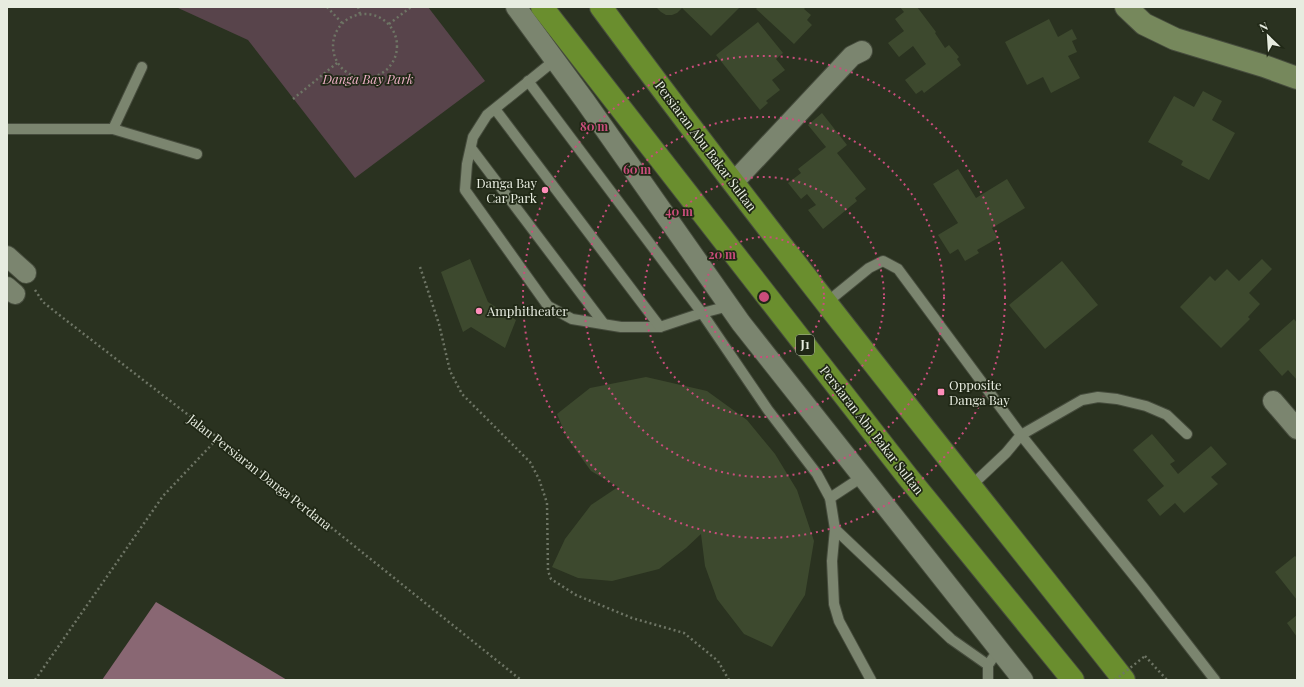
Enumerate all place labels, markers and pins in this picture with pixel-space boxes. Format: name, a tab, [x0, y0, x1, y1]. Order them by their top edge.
place label: Danga Bay Car Park	[476, 174, 538, 206]
marker: Danga Bay Car Park	[540, 185, 550, 195]
centre of rings	[757, 290, 771, 304]
place label: Amphitheater	[486, 302, 568, 319]
marker: Amphitheater	[474, 306, 484, 316]
place label: Opposite Danga Bay	[949, 376, 1010, 408]
marker: Opposite Danga Bay	[936, 387, 946, 397]

